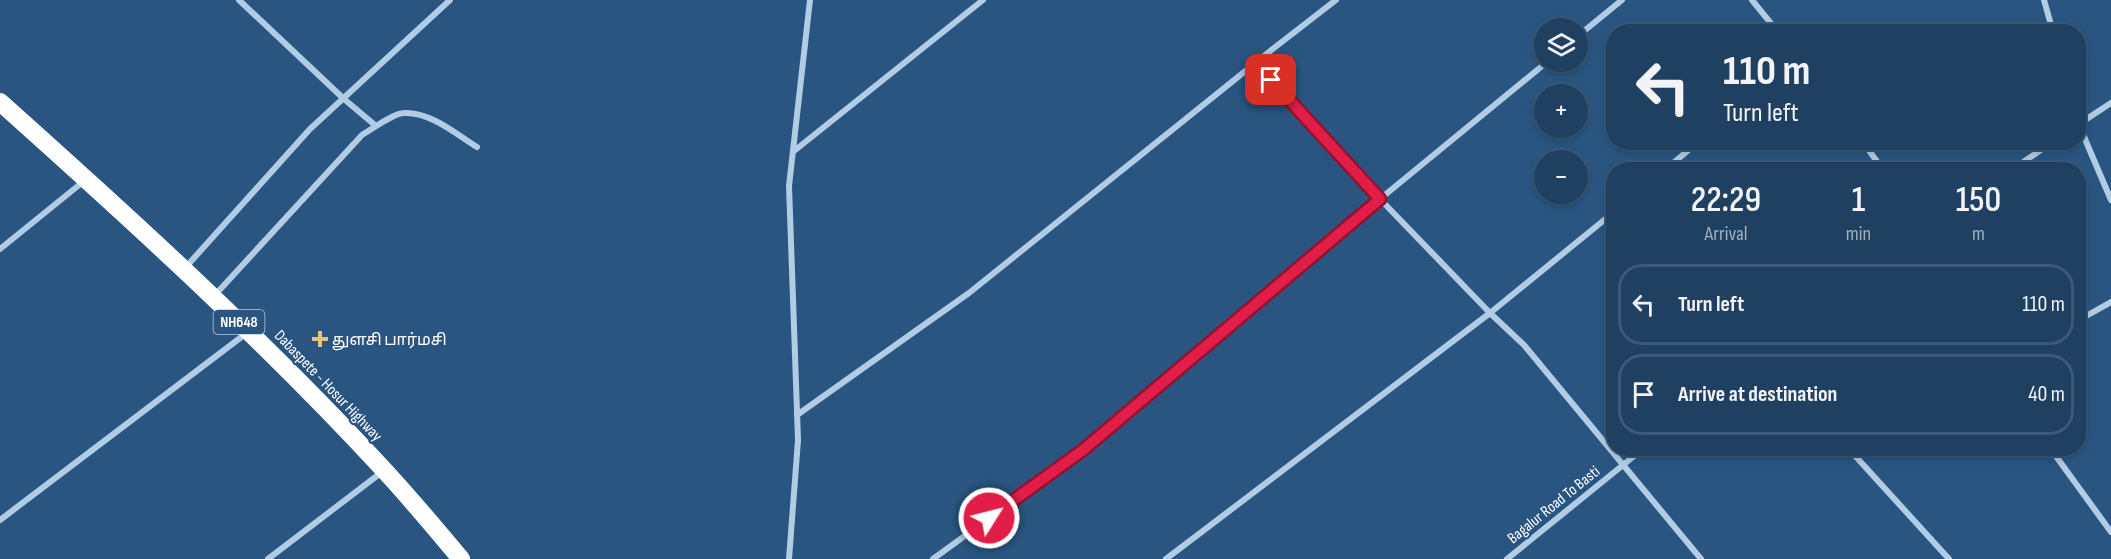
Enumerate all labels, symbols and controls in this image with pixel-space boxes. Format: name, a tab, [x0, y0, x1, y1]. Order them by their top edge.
map controls	[1534, 18, 1588, 204]
button: layers	[1534, 18, 1588, 72]
text: 110 m	[1723, 46, 1810, 97]
icon: left	[1624, 48, 1702, 126]
pin	[1245, 54, 1296, 105]
icon: arrive	[1254, 63, 1287, 96]
button: +	[1534, 84, 1588, 138]
text: Turn left	[1723, 97, 1799, 129]
button: −	[1534, 150, 1588, 204]
text: 22:29	[1691, 179, 1761, 222]
text: 1	[1852, 179, 1865, 222]
text: 150	[1956, 179, 2001, 222]
text: Arrival	[1704, 222, 1747, 246]
text: min	[1846, 222, 1871, 246]
text: m	[1972, 222, 1985, 246]
icon: left	[1627, 288, 1660, 321]
text: Turn left	[1678, 291, 1744, 318]
text: 110 m	[2022, 291, 2065, 318]
road number: NH648	[214, 310, 264, 334]
street label: Dabaspete - Hosur Highway	[270, 326, 386, 446]
place label: துளசி பார்மசி	[332, 331, 447, 351]
marker: துளசி பார்மசி	[313, 332, 327, 346]
icon: arrive	[1627, 378, 1660, 411]
text: Arrive at destination	[1678, 381, 1837, 408]
text: 40 m	[2028, 381, 2065, 408]
street label: Bagalur Road To Basti	[1504, 462, 1604, 548]
position arrow	[957, 486, 1021, 550]

